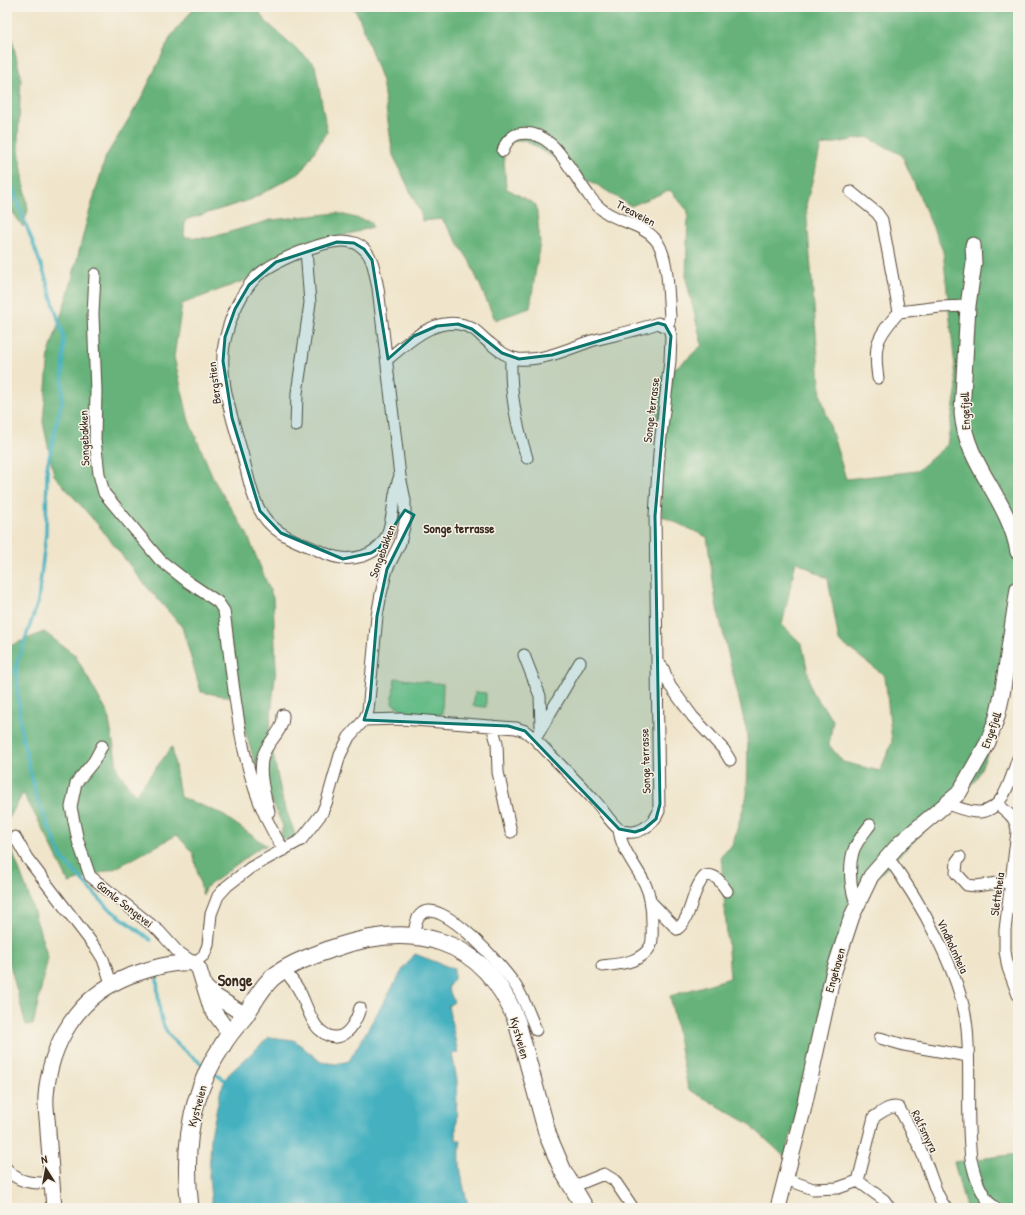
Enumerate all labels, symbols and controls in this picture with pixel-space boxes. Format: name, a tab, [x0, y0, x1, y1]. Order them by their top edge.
street label: Treaveien	[613, 196, 659, 230]
street label: Bergstien	[203, 361, 225, 405]
street label: Songe terrasse	[639, 376, 663, 444]
street label: Engefjell	[956, 391, 974, 430]
street label: Songebakken	[75, 410, 93, 466]
district label: Songe terrasse	[424, 519, 495, 538]
street label: Songebakken	[364, 522, 400, 580]
street label: Engefjell	[977, 708, 1006, 751]
street label: Songe terrasse	[635, 728, 655, 794]
street label: Sletteheia	[986, 871, 1009, 917]
street label: Gamle Songevei	[93, 877, 157, 931]
street label: Vindholmheia	[933, 916, 973, 976]
street label: Engehaven	[821, 946, 849, 994]
district label: Songe	[218, 969, 253, 992]
street label: Kystveien	[506, 1015, 534, 1061]
street label: Kystveien	[183, 1083, 211, 1129]
street label: Rolfsmyra	[908, 1107, 943, 1155]
north arrow	[26, 1149, 66, 1189]
text: N	[40, 1152, 48, 1167]

